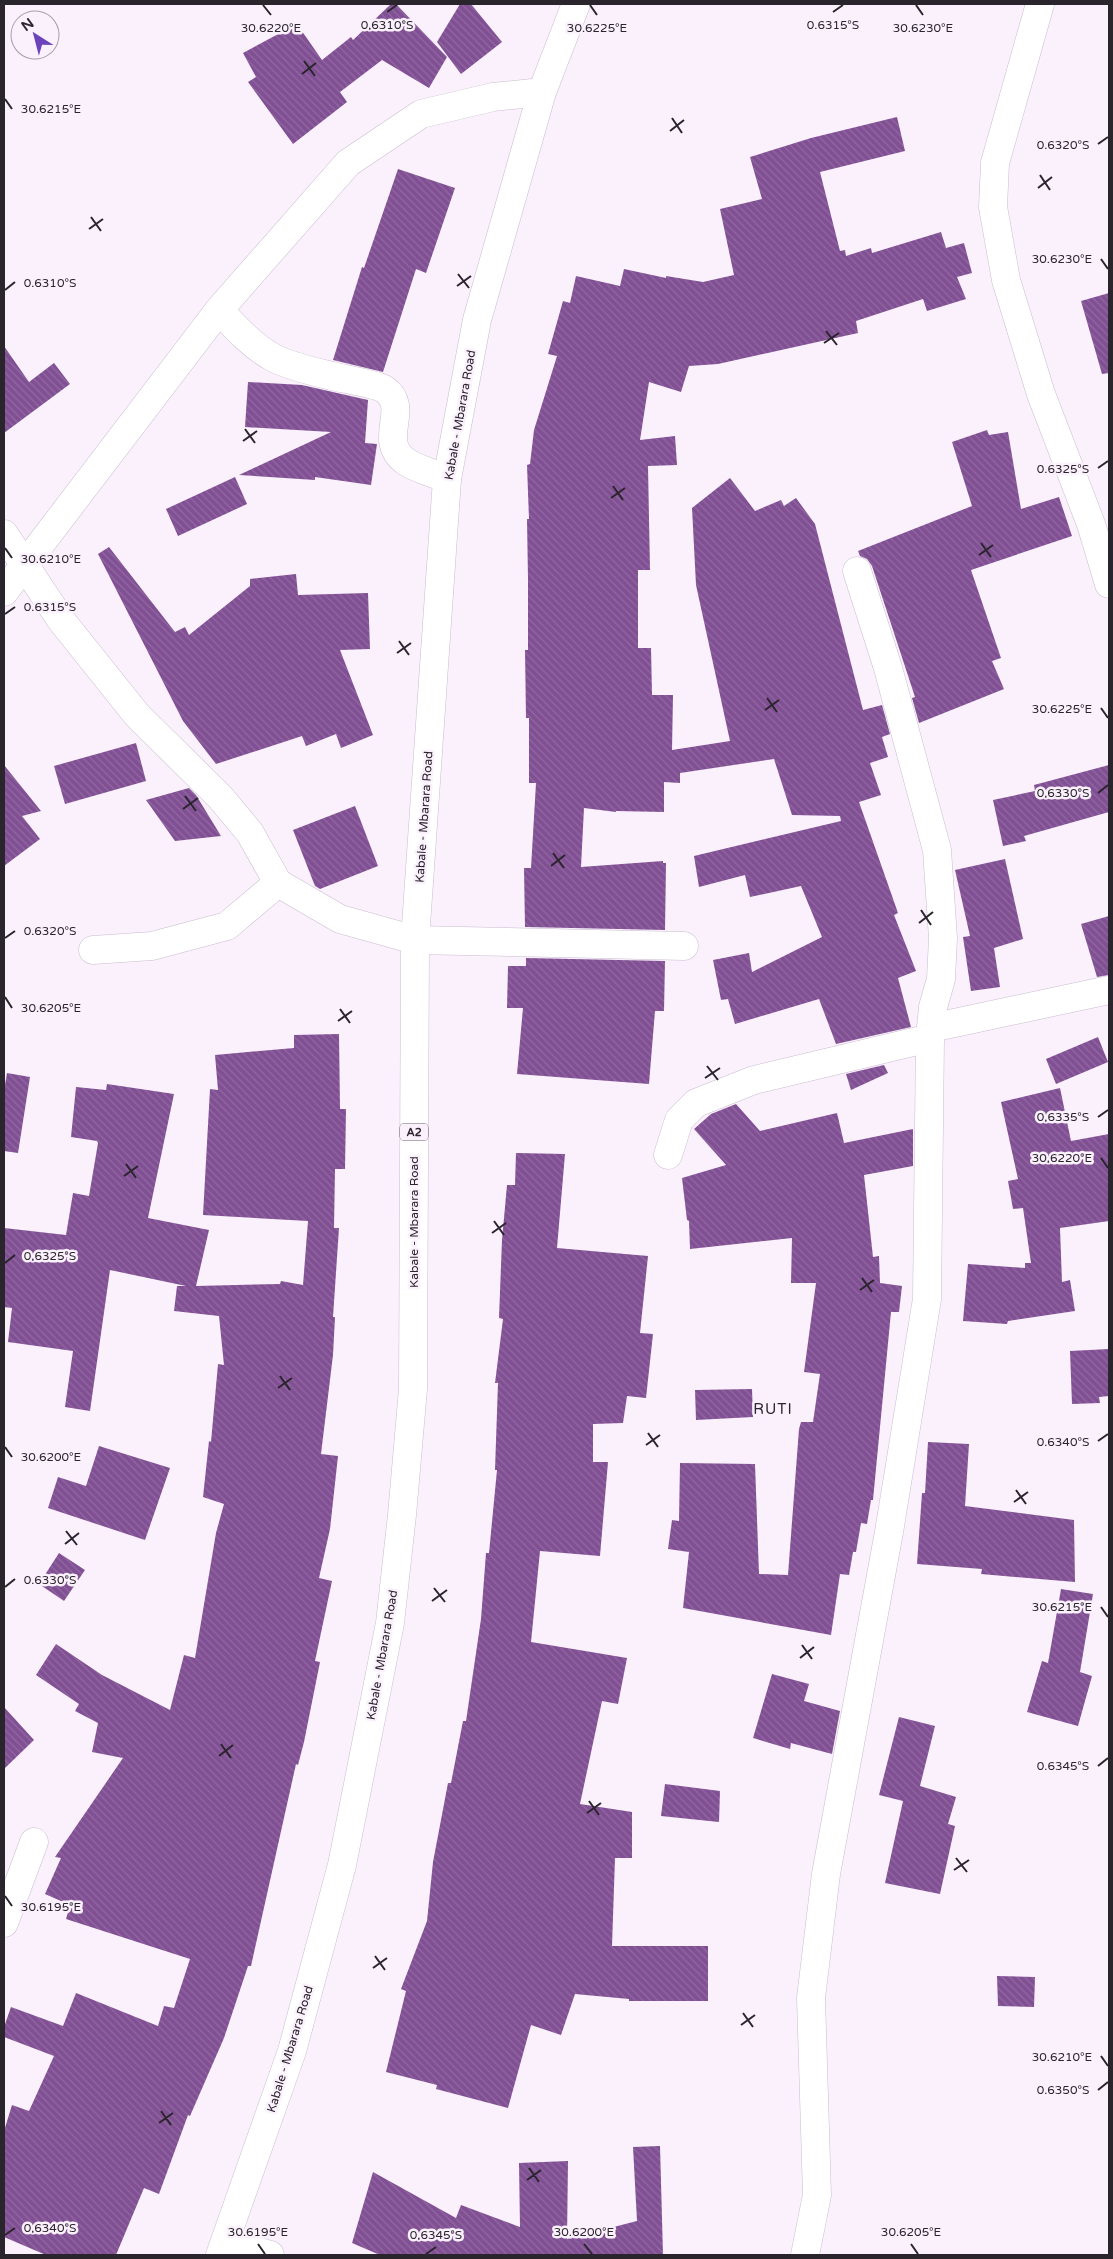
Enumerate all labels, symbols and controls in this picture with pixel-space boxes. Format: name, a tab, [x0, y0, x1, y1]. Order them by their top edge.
north arrow	[10, 10, 60, 60]
text: N	[18, 15, 37, 35]
text: 0.6310°S	[361, 18, 413, 32]
text: 0.6315°S	[807, 18, 859, 32]
text: 30.6220°E	[241, 21, 302, 35]
text: 30.6225°E	[567, 21, 627, 35]
text: 30.6230°E	[893, 21, 954, 35]
text: 30.6215°E	[21, 102, 81, 116]
text: 0.6320°S	[1037, 138, 1089, 152]
text: 30.6230°E	[1032, 252, 1093, 266]
text: 0.6310°S	[24, 276, 76, 290]
street label: Kabale - Mbarara Road	[442, 349, 478, 481]
text: 0.6325°S	[1037, 462, 1089, 476]
text: 30.6210°E	[21, 552, 82, 566]
text: 0.6315°S	[24, 600, 76, 614]
text: 30.6225°E	[1032, 702, 1092, 716]
street label: Kabale - Mbarara Road	[412, 751, 436, 883]
text: 0.6330°S	[1037, 786, 1089, 800]
text: 0.6320°S	[24, 924, 76, 938]
text: 30.6205°E	[21, 1001, 81, 1015]
text: 0.6335°S	[1037, 1110, 1089, 1124]
road number: A2	[400, 1124, 428, 1140]
text: 30.6220°E	[1032, 1151, 1093, 1165]
street label: Kabale - Mbarara Road	[407, 1156, 421, 1288]
text: 0.6325°S	[24, 1249, 76, 1263]
district label: RUTI	[753, 1400, 793, 1418]
text: 0.6340°S	[1037, 1435, 1089, 1449]
text: 30.6200°E	[21, 1450, 82, 1464]
text: 0.6330°S	[24, 1573, 76, 1587]
street label: Kabale - Mbarara Road	[364, 1589, 400, 1721]
text: 30.6215°E	[1032, 1600, 1092, 1614]
text: 0.6345°S	[1037, 1759, 1089, 1773]
text: 30.6195°E	[21, 1900, 81, 1914]
street label: Kabale - Mbarara Road	[264, 1984, 316, 2114]
text: 30.6210°E	[1032, 2050, 1093, 2064]
text: 0.6350°S	[1037, 2083, 1089, 2097]
text: 0.6340°S	[24, 2221, 76, 2235]
text: 30.6195°E	[228, 2225, 288, 2239]
text: 30.6200°E	[554, 2225, 615, 2239]
text: 30.6205°E	[881, 2225, 941, 2239]
text: 0.6345°S	[410, 2228, 462, 2242]

